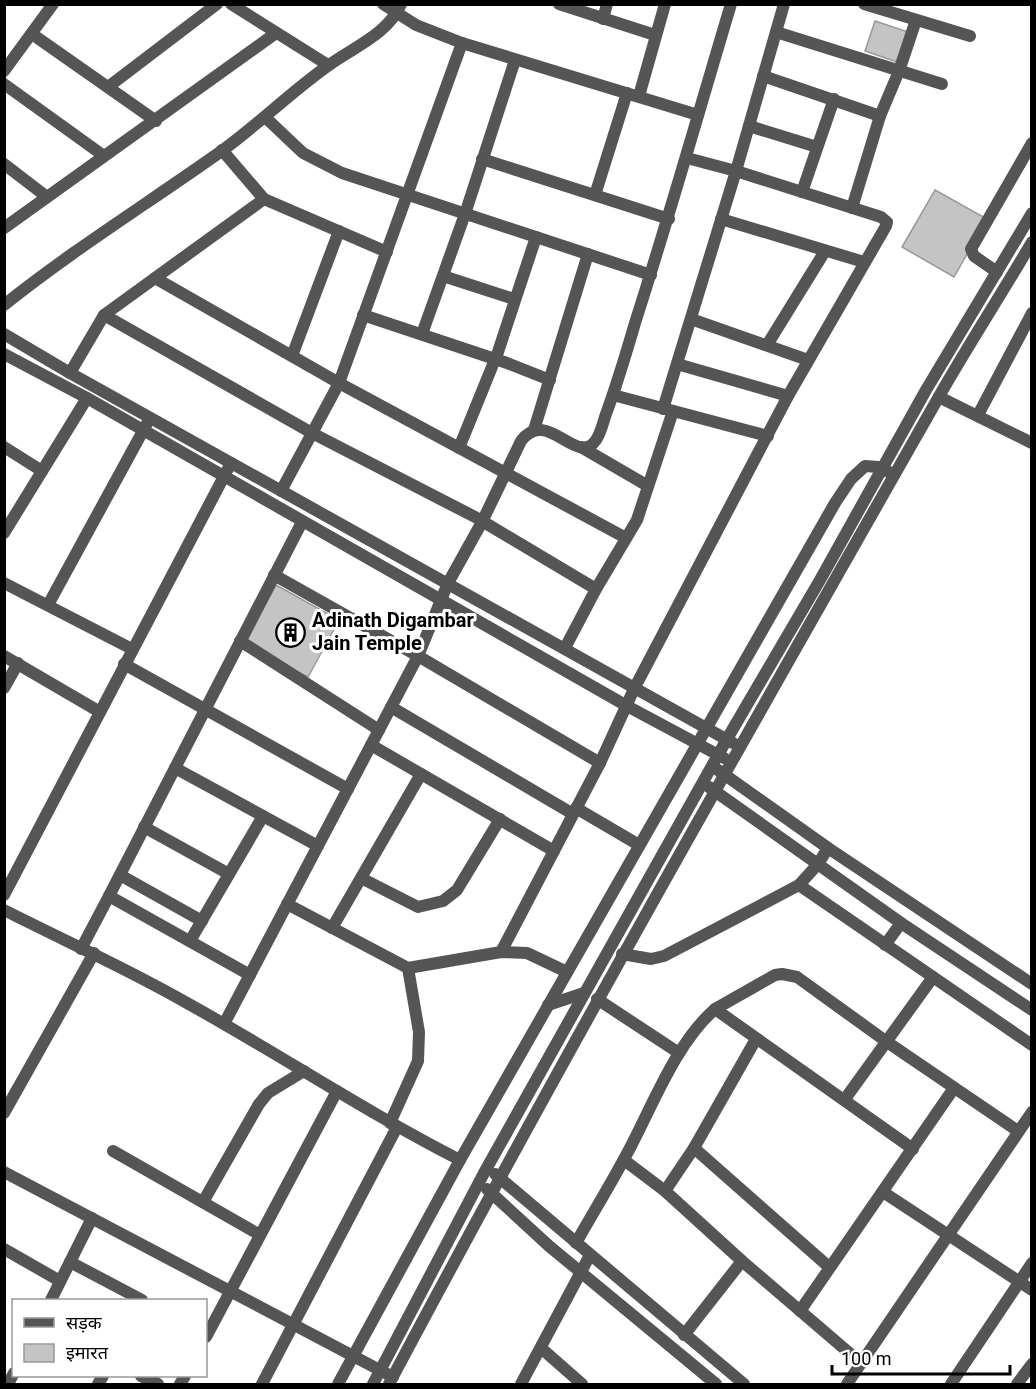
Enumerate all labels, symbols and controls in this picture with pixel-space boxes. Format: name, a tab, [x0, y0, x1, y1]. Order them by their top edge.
place label: Adinath Digambar Jain Temple	[312, 608, 475, 655]
building icon: Adinath Digambar Jain Temple	[275, 616, 307, 648]
legend	[12, 1299, 207, 1377]
text: सड़क	[66, 1312, 103, 1333]
scale bar	[832, 1338, 1010, 1376]
text: इमारत	[66, 1342, 109, 1363]
text: 100 m	[841, 1348, 892, 1369]

